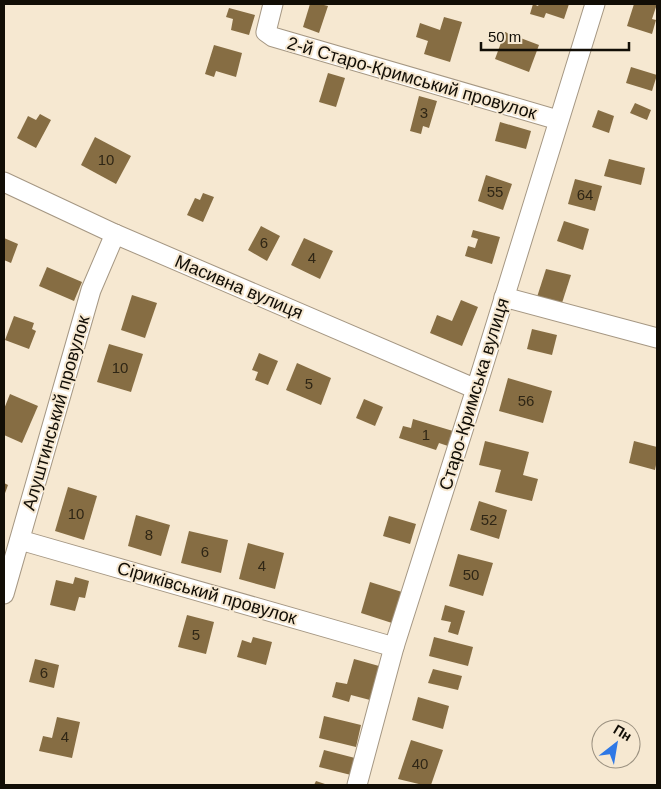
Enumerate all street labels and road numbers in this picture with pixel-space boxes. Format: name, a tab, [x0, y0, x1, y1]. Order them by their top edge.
street label: 2-й Старо-Кримський провулок	[285, 33, 539, 123]
street label: Масивна вулиця	[172, 251, 306, 323]
street label: Старо-Кримська вулиця	[435, 295, 513, 493]
street label: Алуштинський провулок	[19, 313, 93, 513]
street label: Сіриківський провулок	[115, 558, 299, 628]

